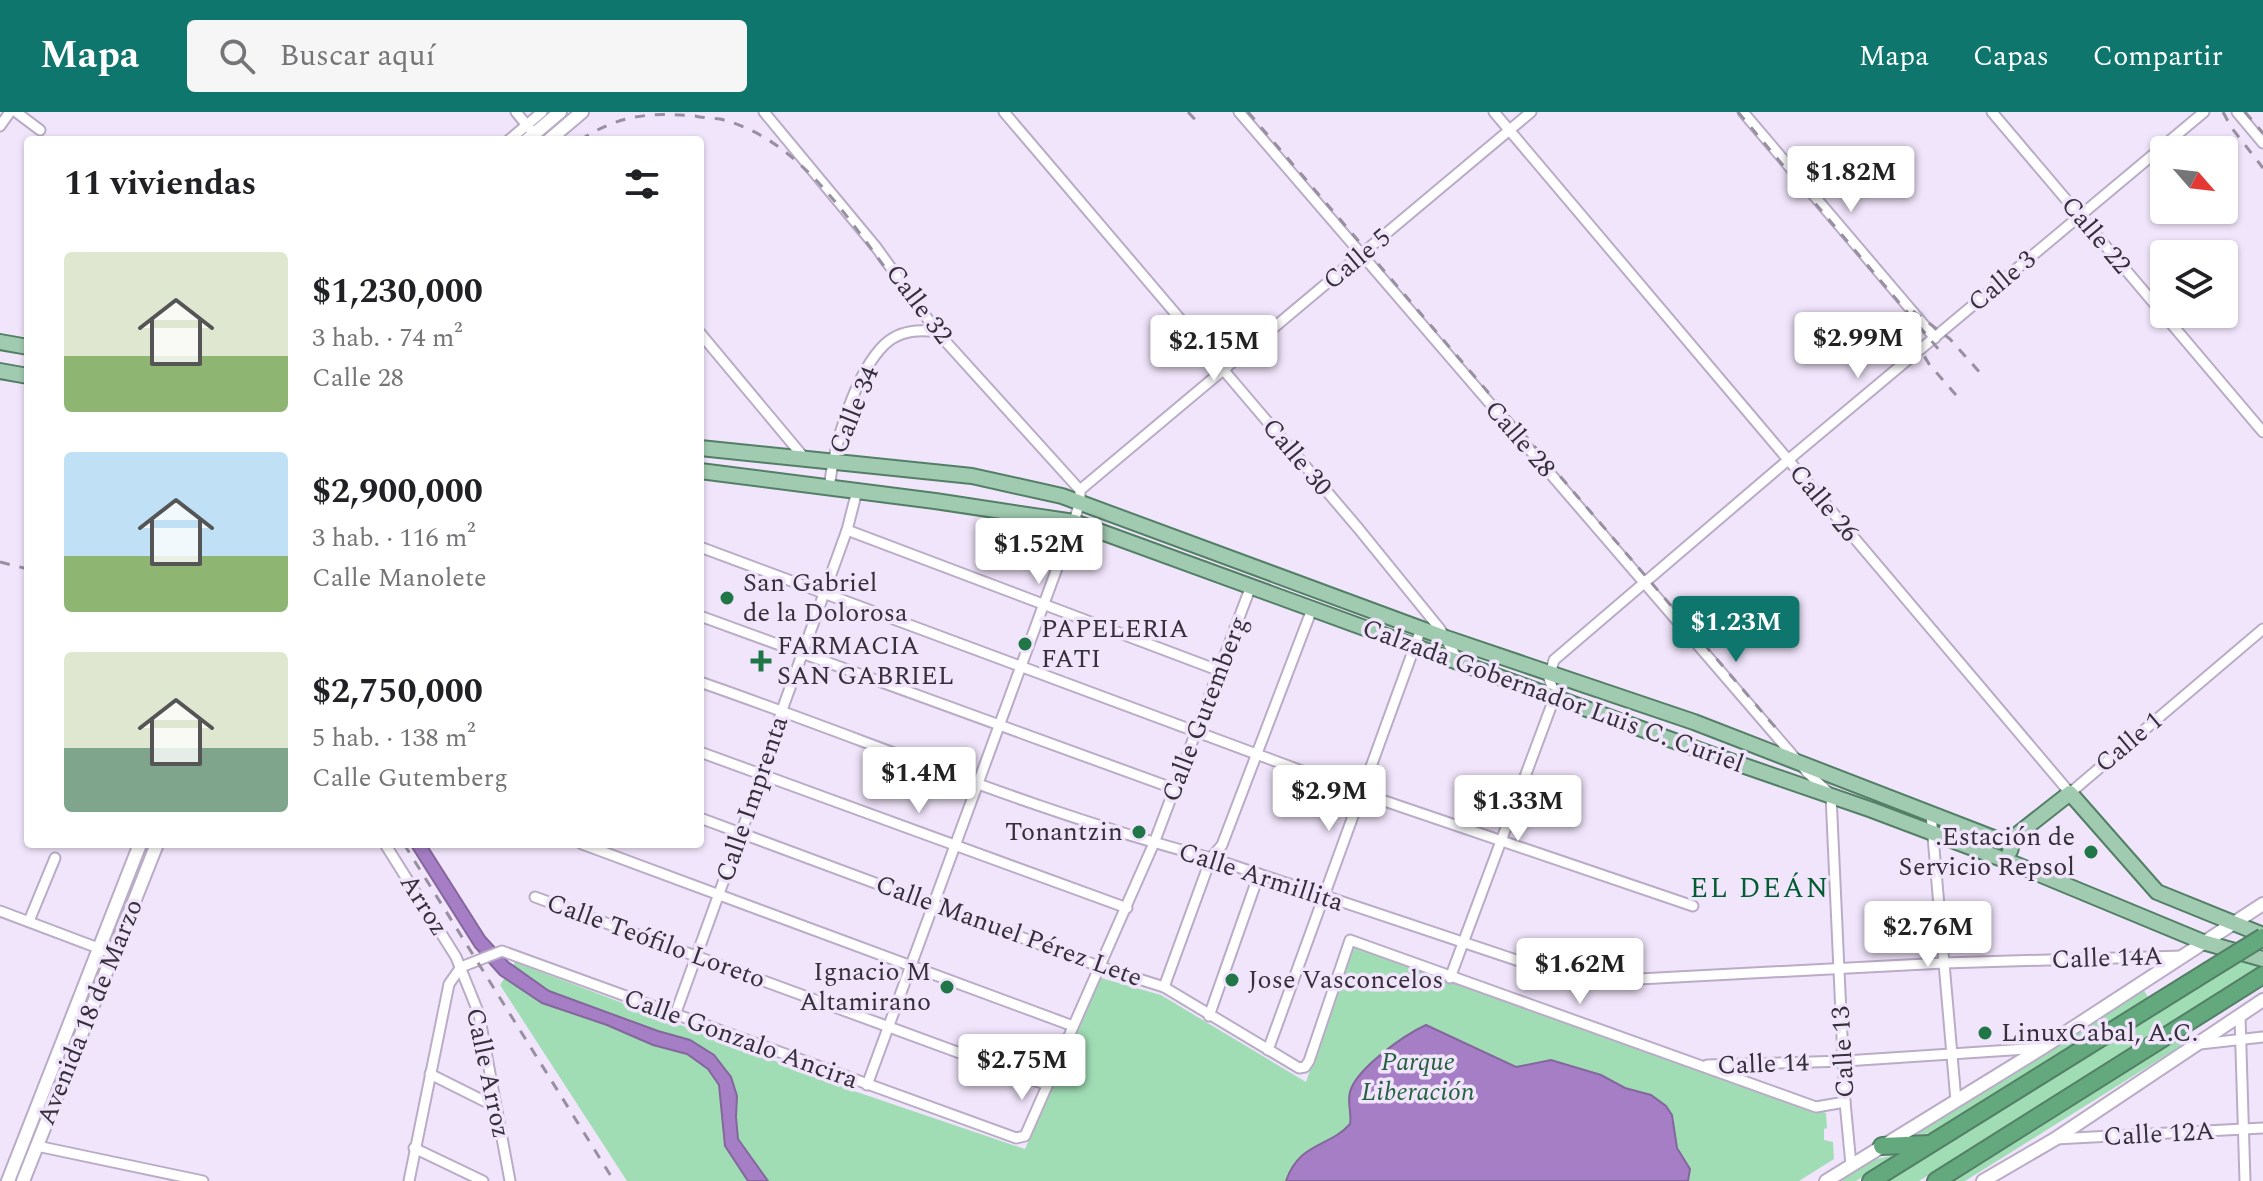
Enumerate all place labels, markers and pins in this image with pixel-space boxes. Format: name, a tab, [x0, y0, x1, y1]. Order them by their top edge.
pin: $1.82M	[1786, 146, 1916, 214]
pin: $2.99M	[1793, 312, 1923, 380]
pin: $2.15M	[1149, 315, 1279, 383]
pin: $1.52M	[974, 518, 1104, 586]
place label: San Gabriel de la Dolorosa	[743, 563, 908, 633]
marker: San Gabriel de la Dolorosa	[718, 589, 736, 607]
pin: $1.23M	[1671, 596, 1801, 664]
place label: PAPELERIA FATI	[1041, 609, 1189, 679]
place label: FARMACIA SAN GABRIEL	[777, 626, 954, 696]
marker: PAPELERIA FATI	[1016, 635, 1034, 653]
marker: FARMACIA SAN GABRIEL	[752, 652, 770, 670]
pin: $1.4M	[863, 747, 975, 815]
pin: $2.9M	[1273, 765, 1385, 833]
pin: $1.33M	[1453, 775, 1583, 843]
place label: Tonantzin	[1005, 812, 1123, 852]
place label: .Estación de Servicio Repsol	[1899, 817, 2075, 887]
marker: Tonantzin	[1130, 823, 1148, 841]
marker: .Estación de Servicio Repsol	[2082, 843, 2100, 861]
pin: $2.76M	[1863, 901, 1993, 969]
pin: $1.62M	[1515, 938, 1645, 1006]
place label: Ignacio M Altamirano	[799, 952, 931, 1022]
place label: Jose Vasconcelos	[1248, 960, 1443, 1000]
marker: Jose Vasconcelos	[1223, 971, 1241, 989]
marker: Ignacio M Altamirano	[938, 978, 956, 996]
place label: LinuxCabal, A.C.	[2001, 1013, 2198, 1053]
marker: LinuxCabal, A.C.	[1976, 1024, 1994, 1042]
pin: $2.75M	[957, 1034, 1087, 1102]

